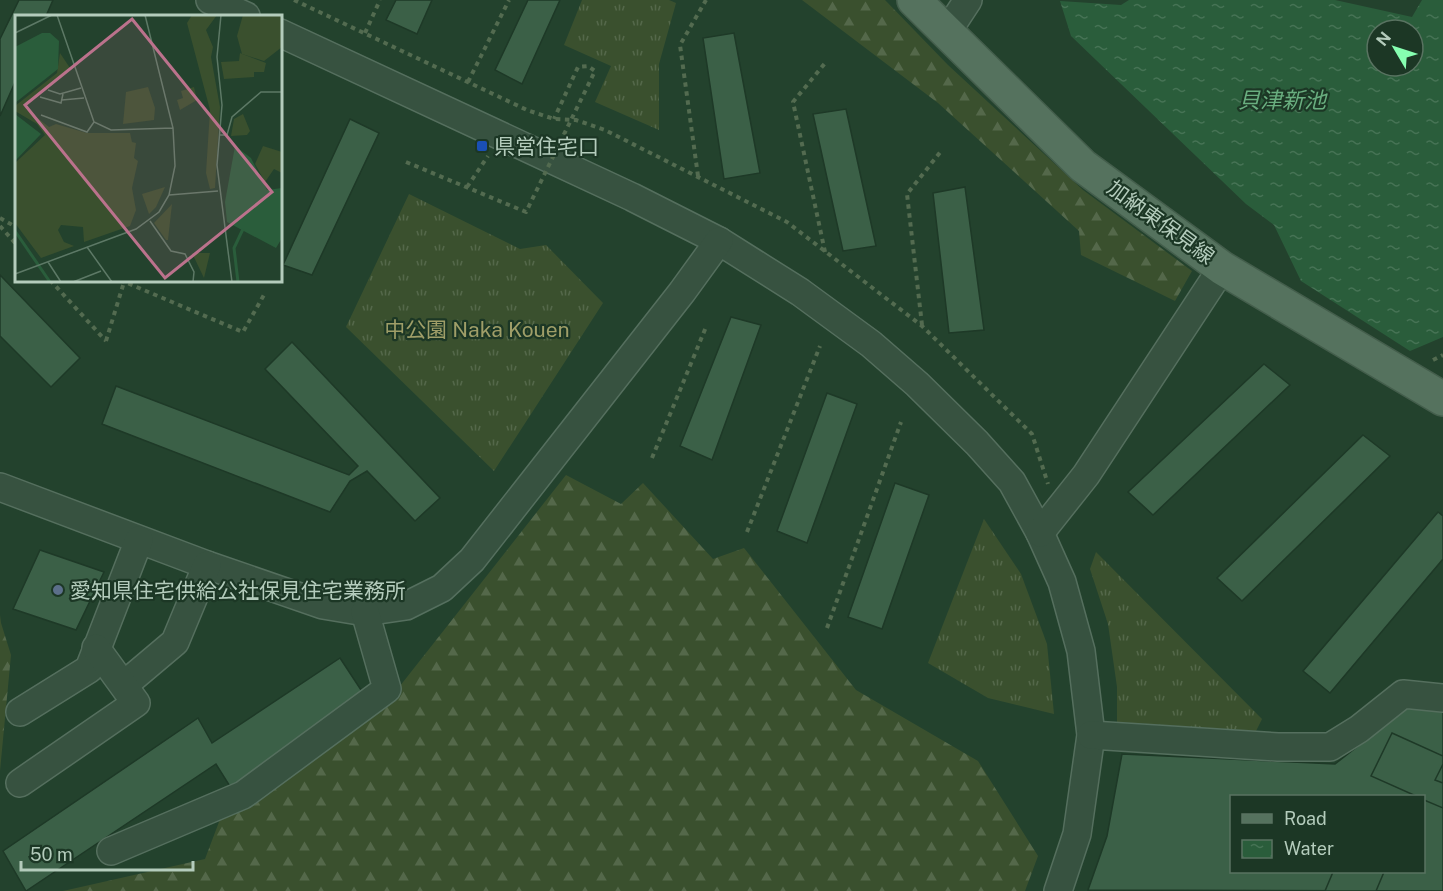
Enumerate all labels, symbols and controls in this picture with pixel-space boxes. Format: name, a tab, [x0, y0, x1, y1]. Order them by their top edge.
inset map	[15, 15, 282, 282]
north arrow	[1365, 18, 1425, 78]
text: N	[1372, 28, 1395, 50]
water label: 貝津新池	[1238, 87, 1328, 113]
place label: 県営住宅口	[494, 134, 599, 159]
marker: 県営住宅口	[475, 139, 489, 153]
street label: 加納東保見線	[1103, 175, 1219, 269]
park label: 中公園 Naka Kouen	[384, 317, 570, 342]
place label: 愛知県住宅供給公社保見住宅業務所	[70, 578, 406, 603]
marker: 愛知県住宅供給公社保見住宅業務所	[51, 583, 65, 597]
legend	[1230, 795, 1425, 873]
text: Road	[1284, 808, 1327, 829]
scale bar	[21, 834, 194, 872]
text: Water	[1284, 838, 1334, 859]
text: 50 m	[30, 844, 73, 865]

